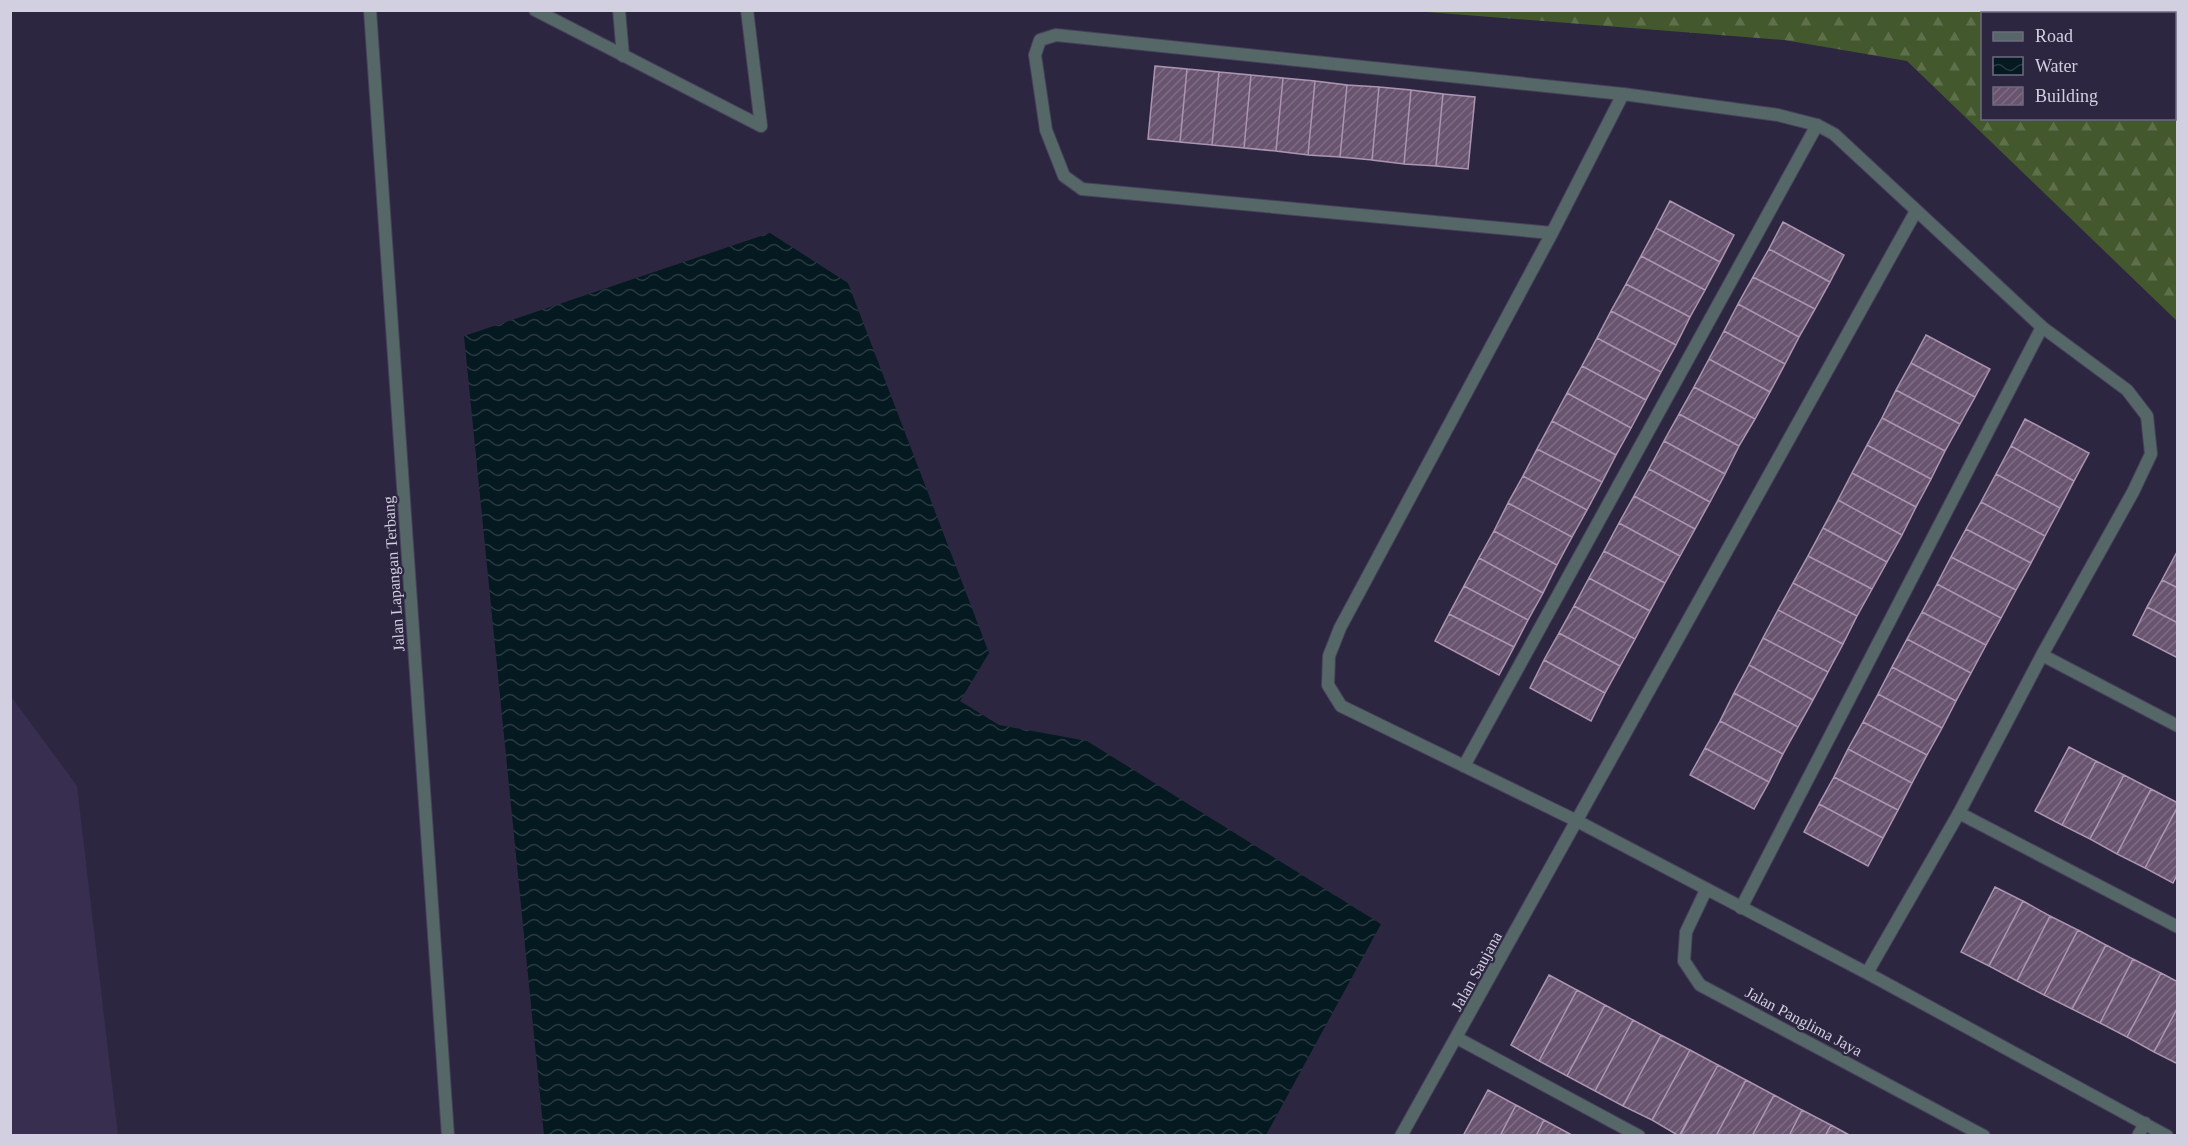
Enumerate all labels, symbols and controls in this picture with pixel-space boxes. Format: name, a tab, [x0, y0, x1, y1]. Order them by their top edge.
legend	[1981, 12, 2176, 120]
text: Road	[2035, 26, 2073, 46]
text: Water	[2035, 56, 2078, 76]
text: Building	[2035, 86, 2098, 106]
street label: Jalan Lapangan Terbang	[380, 496, 408, 652]
street label: Jalan Saujana	[1448, 929, 1506, 1014]
street label: Jalan Panglima Jaya	[1742, 983, 1865, 1060]

